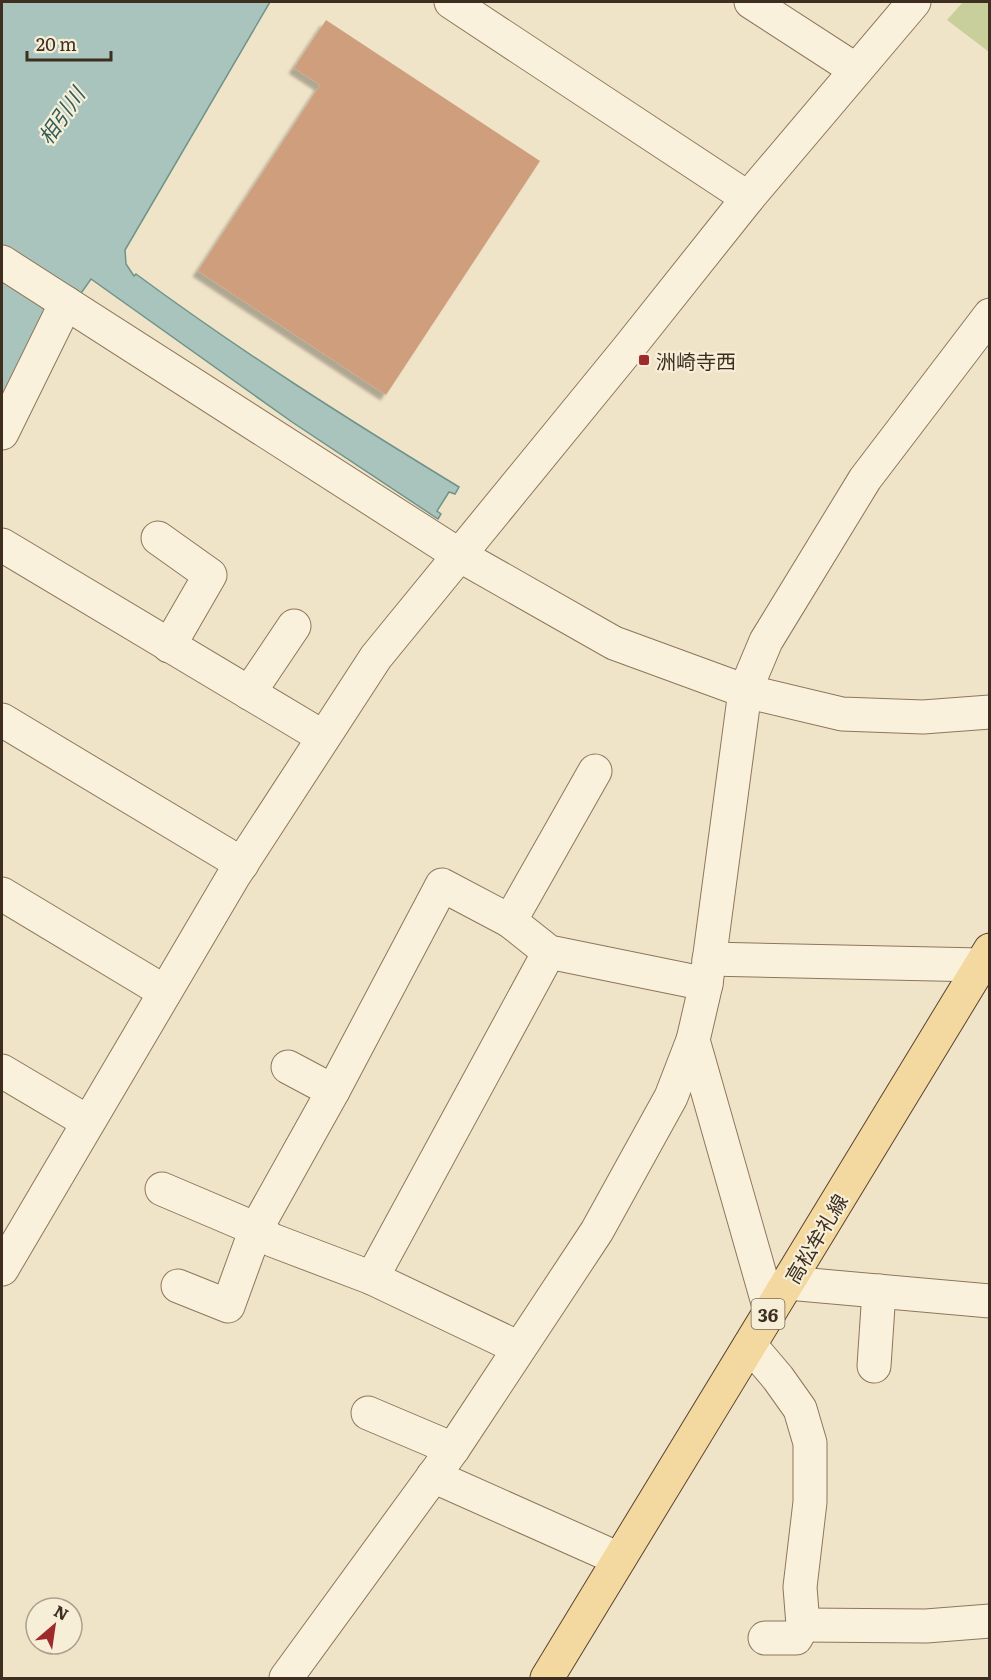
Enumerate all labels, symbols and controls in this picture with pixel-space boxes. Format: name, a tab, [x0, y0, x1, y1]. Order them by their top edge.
scale bar	[27, 24, 111, 62]
text: 20 m	[36, 30, 77, 57]
water label: 相引川	[29, 79, 92, 150]
place label: 洲崎寺西	[656, 345, 736, 375]
marker: 洲崎寺西	[637, 353, 651, 367]
street label: 高松牟礼線	[776, 1187, 854, 1289]
road number: 36	[752, 1299, 784, 1329]
north arrow	[24, 1596, 84, 1656]
text: N	[50, 1598, 73, 1626]

